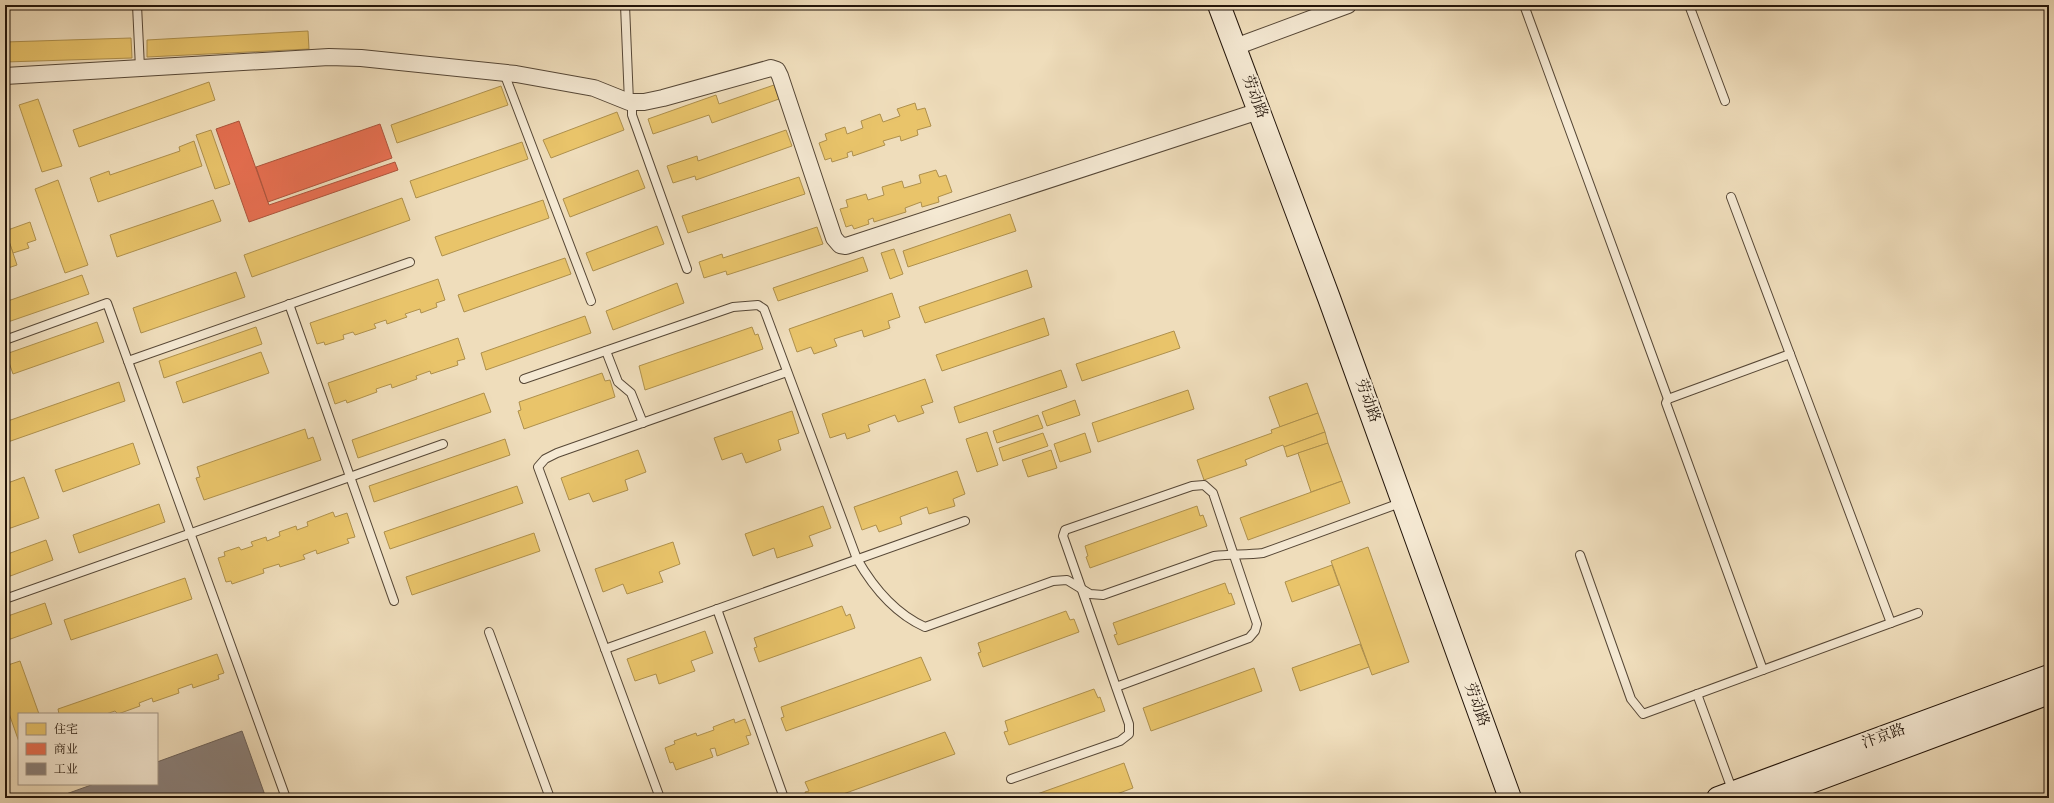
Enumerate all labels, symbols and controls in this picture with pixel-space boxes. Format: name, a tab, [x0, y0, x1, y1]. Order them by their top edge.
street label: 劳动路	[1236, 72, 1272, 122]
street label: 劳动路	[1349, 376, 1385, 426]
street label: 劳动路	[1458, 680, 1494, 730]
legend	[18, 713, 158, 785]
street label: 汴京路	[1859, 719, 1909, 755]
text: 住宅	[54, 722, 78, 738]
text: 商业	[54, 742, 78, 758]
text: 工业	[54, 762, 78, 778]

